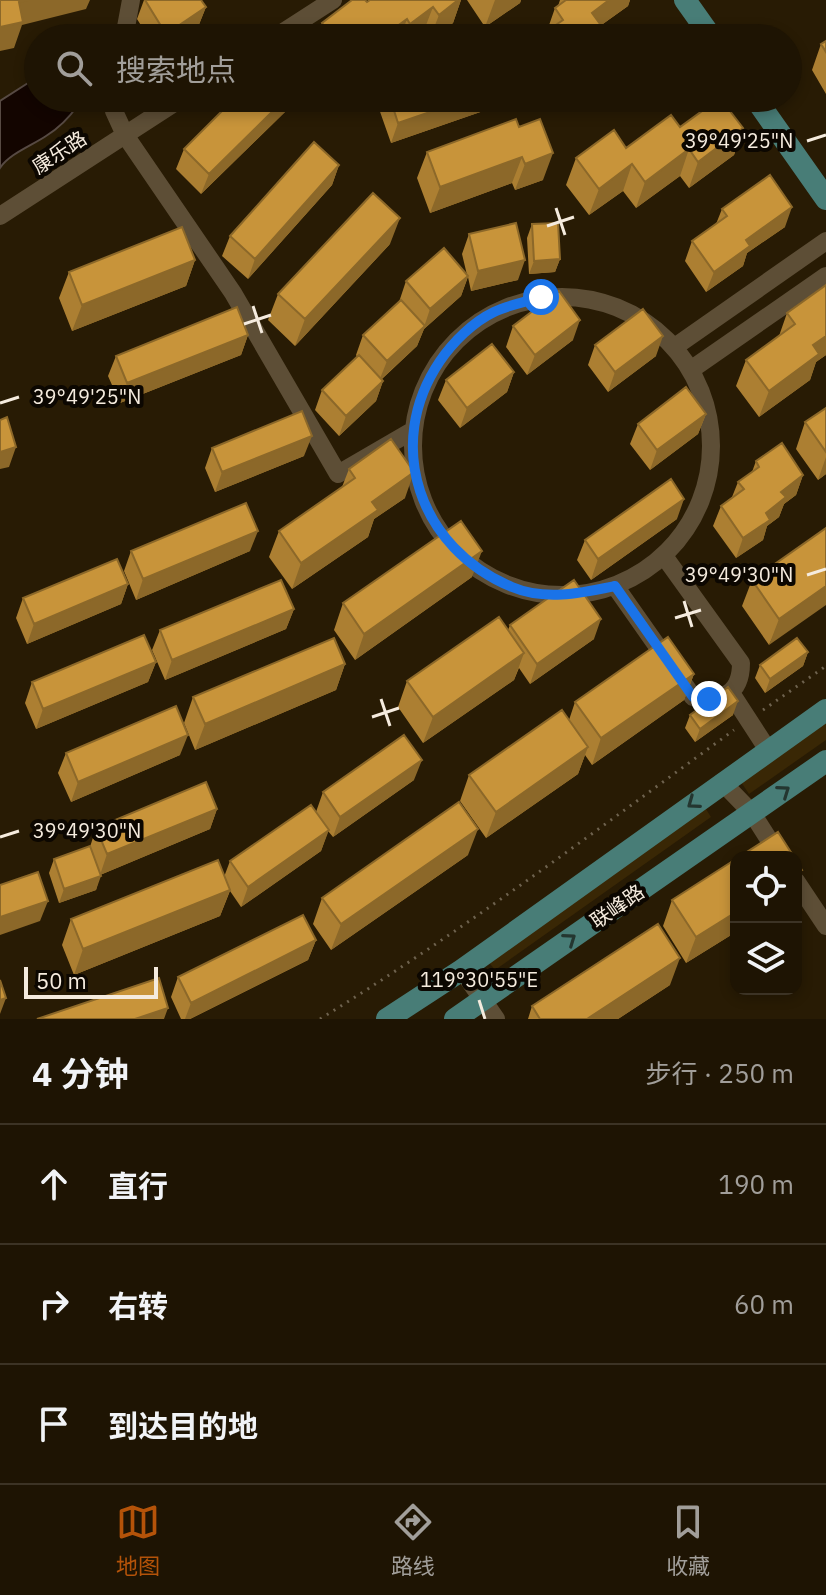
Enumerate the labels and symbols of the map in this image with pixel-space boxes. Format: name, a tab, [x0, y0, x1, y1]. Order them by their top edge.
street label: 康乐路	[26, 124, 92, 180]
text: 39°49'25"N	[685, 127, 793, 154]
route start	[523, 279, 559, 315]
text: 39°49'25"N	[33, 383, 141, 410]
text: 39°49'30"N	[685, 561, 793, 588]
route end	[691, 681, 727, 717]
one-way arrow	[776, 786, 790, 801]
one-way arrow	[688, 793, 702, 807]
text: 39°49'30"N	[33, 817, 141, 844]
street label: 联峰路	[585, 878, 649, 934]
one-way arrow	[562, 934, 576, 949]
scale bar	[24, 963, 158, 999]
text: 119°30'55"E	[420, 966, 538, 993]

